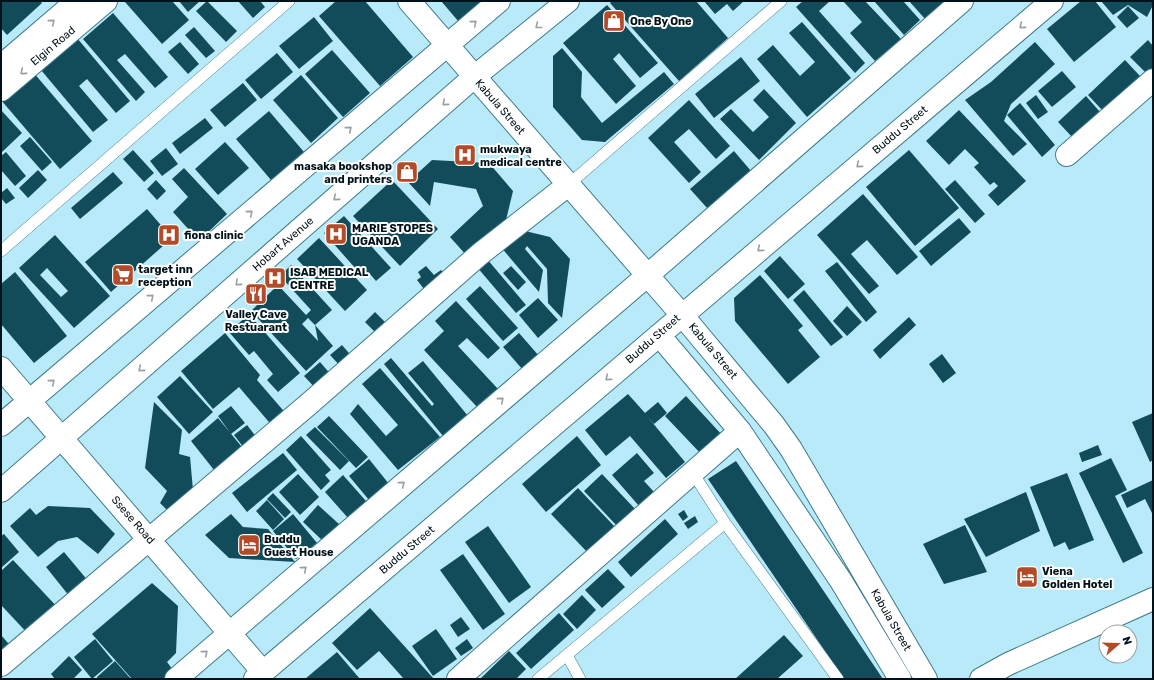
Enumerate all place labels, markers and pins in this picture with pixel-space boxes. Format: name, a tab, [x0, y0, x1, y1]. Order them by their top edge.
shop icon: One By One	[601, 8, 627, 34]
place label: One By One	[630, 15, 692, 28]
hospital icon: mukwaya medical centre	[452, 142, 478, 168]
place label: mukwaya medical centre	[480, 143, 562, 169]
shop icon: masaka bookshop and printers	[394, 159, 420, 185]
place label: masaka bookshop and printers	[294, 160, 392, 186]
hospital icon: MARIE STOPES UGANDA	[323, 221, 349, 247]
hospital icon: fiona clinic	[156, 222, 182, 248]
place label: MARIE STOPES UGANDA	[352, 222, 433, 248]
place label: fiona clinic	[184, 229, 244, 242]
supermarket icon: target inn reception	[110, 262, 136, 288]
place label: target inn reception	[138, 263, 193, 289]
hospital icon: ISAB MEDICAL CENTRE	[262, 265, 288, 291]
place label: ISAB MEDICAL CENTRE	[290, 266, 369, 292]
restaurant icon: Valley Cave Restuarant	[243, 281, 269, 307]
place label: Valley Cave Restuarant	[225, 308, 287, 334]
hotel icon: Buddu Guest House	[236, 532, 262, 558]
place label: Buddu Guest House	[264, 533, 334, 559]
hotel icon: Viena Golden Hotel	[1014, 564, 1040, 590]
place label: Viena Golden Hotel	[1042, 565, 1112, 591]

